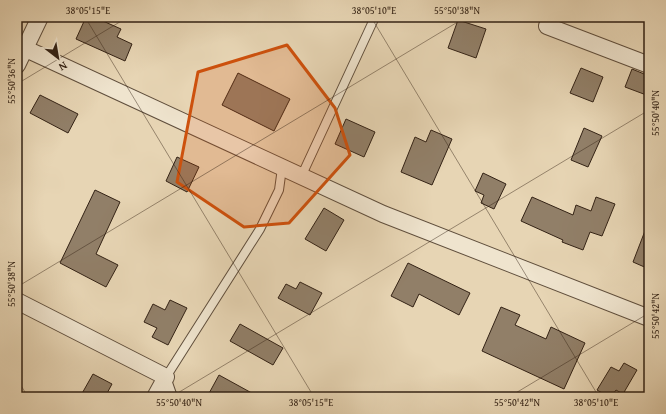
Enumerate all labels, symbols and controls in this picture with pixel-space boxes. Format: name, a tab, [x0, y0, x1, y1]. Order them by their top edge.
text: 38°05'15"E	[66, 3, 110, 18]
text: 38°05'10"E	[352, 3, 396, 18]
text: 55°50'38"N	[434, 3, 480, 18]
north arrow	[38, 38, 78, 78]
text: 55°50'36"N	[4, 58, 19, 104]
text: N	[55, 58, 70, 76]
text: 55°50'40"N	[648, 90, 663, 136]
text: 55°50'38"N	[4, 261, 19, 307]
text: 55°50'42"N	[648, 293, 663, 339]
text: 55°50'40"N	[156, 395, 202, 410]
text: 38°05'15"E	[289, 395, 333, 410]
text: 55°50'42"N	[494, 395, 540, 410]
text: 38°05'10"E	[574, 395, 618, 410]

